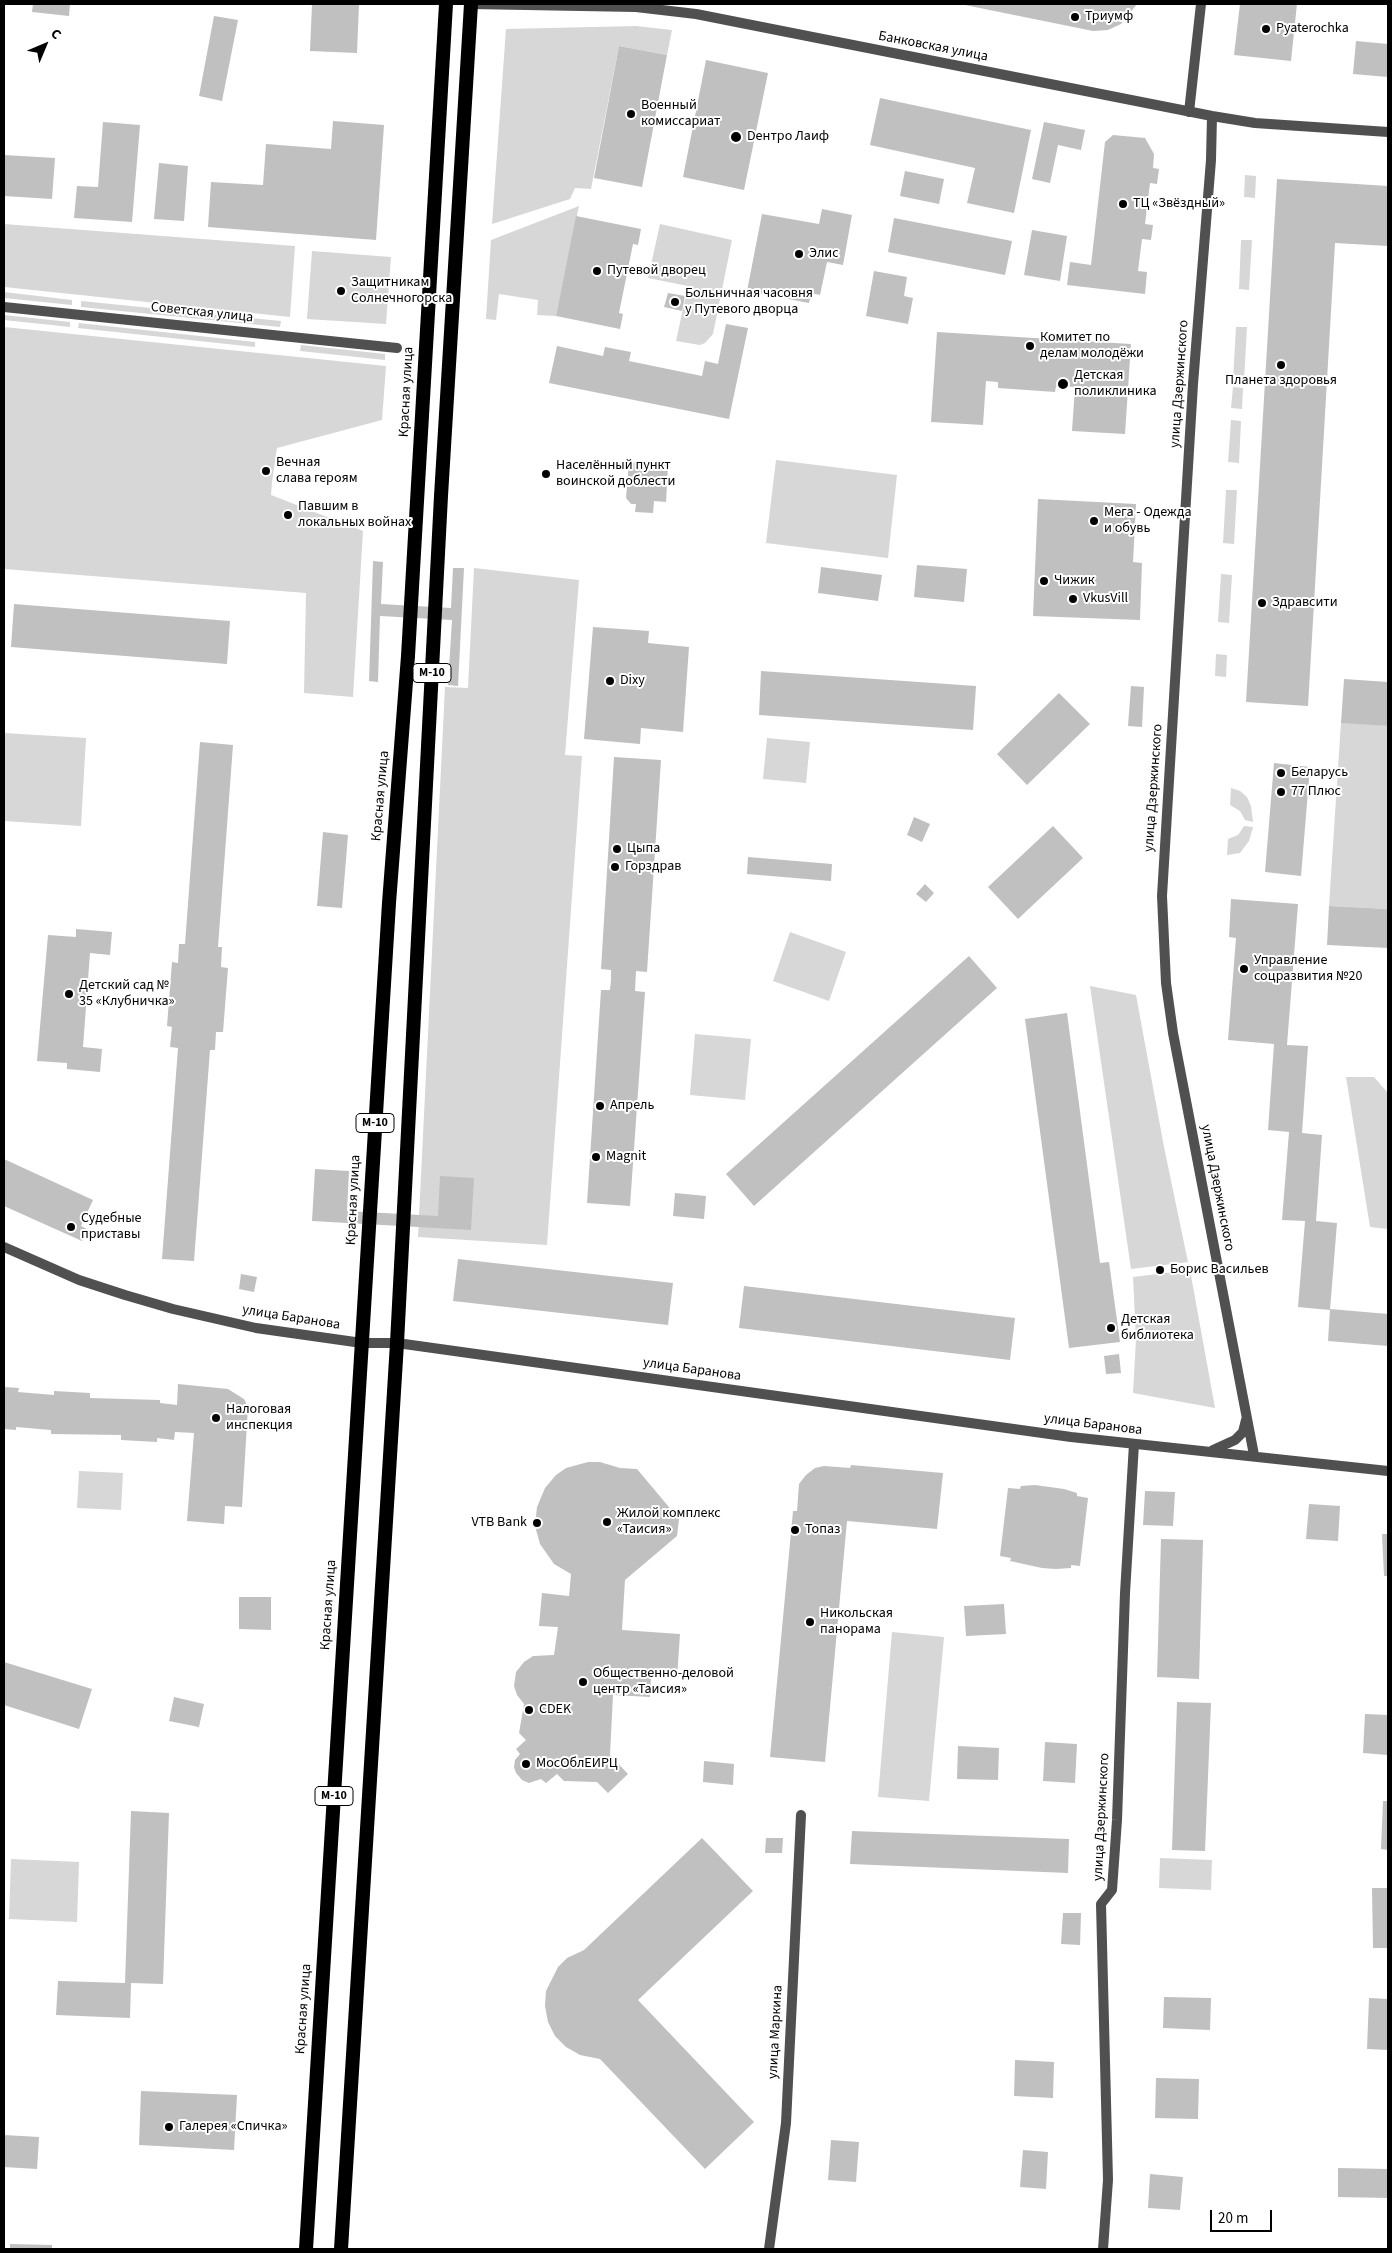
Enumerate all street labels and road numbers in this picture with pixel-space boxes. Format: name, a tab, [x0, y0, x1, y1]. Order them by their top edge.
street label: Банковская улица	[877, 28, 989, 66]
street label: Советская улица	[150, 299, 254, 327]
street label: улица Дзержинского	[1167, 319, 1193, 449]
street label: Красная улица	[396, 346, 418, 438]
road number: М-10	[413, 664, 451, 682]
street label: улица Дзержинского	[1141, 723, 1167, 853]
street label: Красная улица	[369, 750, 393, 842]
road number: М-10	[356, 1114, 394, 1132]
street label: улица Дзержинского	[1197, 1123, 1237, 1253]
street label: Красная улица	[343, 1154, 365, 1246]
street label: улица Баранова	[241, 1302, 341, 1334]
street label: улица Баранова	[642, 1355, 742, 1385]
street label: улица Баранова	[1043, 1411, 1143, 1439]
street label: Красная улица	[317, 1559, 341, 1651]
street label: улица Дзержинского	[1090, 1752, 1114, 1882]
road number: М-10	[315, 1786, 353, 1805]
street label: Красная улица	[292, 1963, 316, 2055]
street label: улица Маркина	[765, 1984, 787, 2080]

